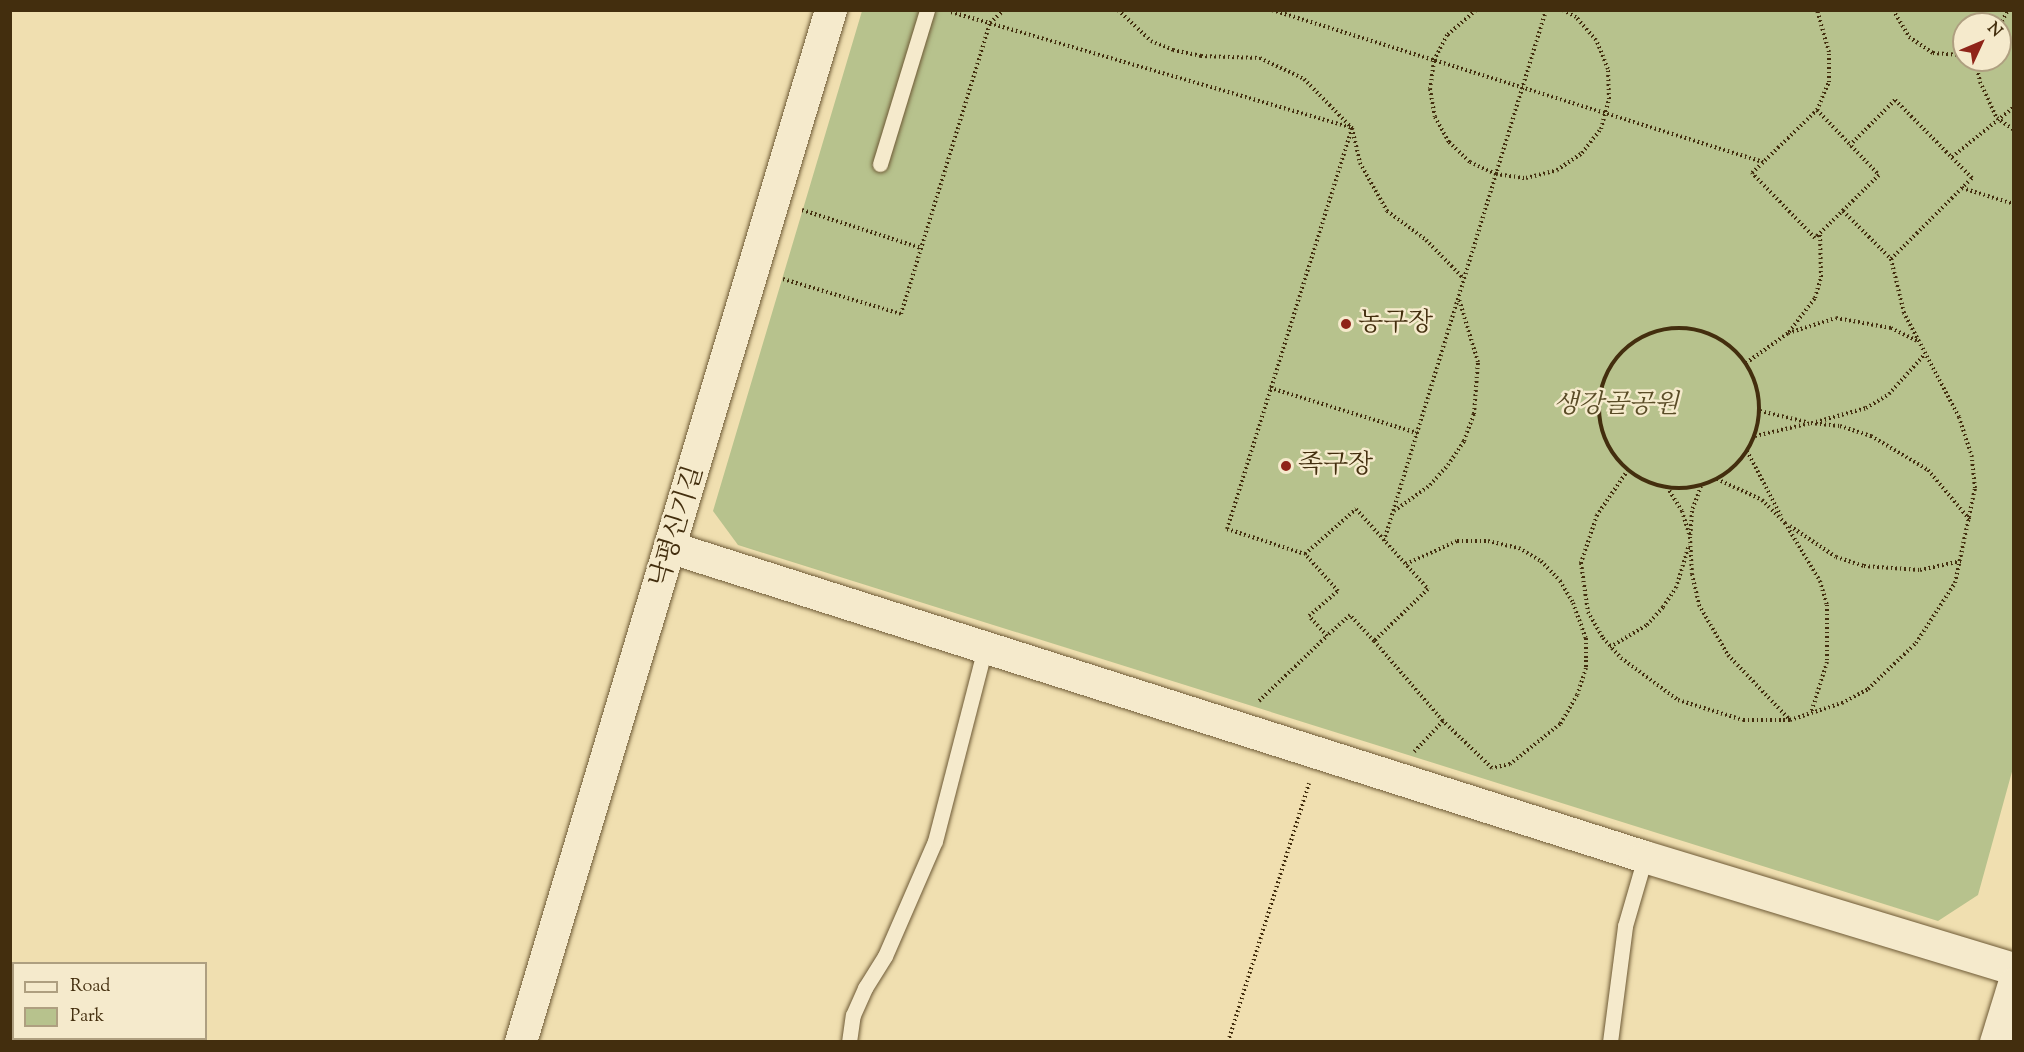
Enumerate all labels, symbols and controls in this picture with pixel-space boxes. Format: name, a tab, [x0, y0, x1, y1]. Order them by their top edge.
north arrow	[1952, 12, 2012, 72]
text: N	[1981, 18, 2007, 43]
place label: 농구장	[1358, 308, 1433, 340]
marker: 농구장	[1339, 317, 1353, 331]
park label: 생강골공원	[1553, 390, 1679, 422]
place label: 족구장	[1298, 450, 1373, 482]
marker: 족구장	[1279, 459, 1293, 473]
street label: 낙평신기길	[645, 462, 711, 592]
legend	[12, 962, 207, 1040]
text: Road	[70, 974, 110, 1000]
text: Park	[70, 1004, 104, 1030]

